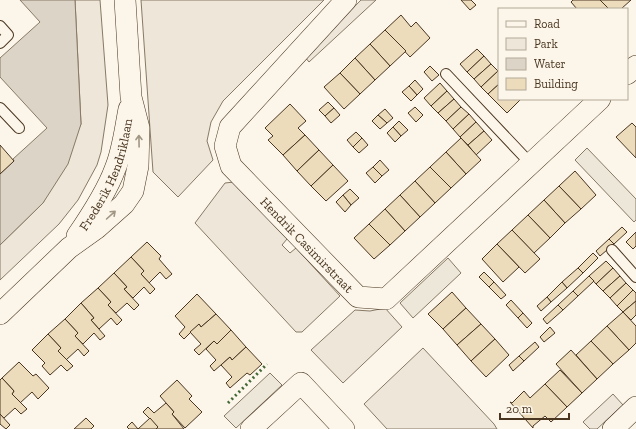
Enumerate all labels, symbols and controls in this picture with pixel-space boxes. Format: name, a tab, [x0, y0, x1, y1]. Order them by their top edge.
legend	[498, 8, 628, 100]
text: Road	[534, 17, 560, 31]
text: Park	[534, 37, 559, 51]
text: Water	[534, 57, 566, 71]
text: Building	[534, 77, 578, 91]
street label: Frederik Hendriklaan	[76, 117, 135, 233]
one-way arrow	[135, 135, 143, 148]
street label: Hendrik Casimirstraat	[258, 194, 357, 295]
one-way arrow	[106, 211, 116, 220]
scale bar	[500, 395, 569, 421]
text: 20 m	[506, 402, 533, 416]

